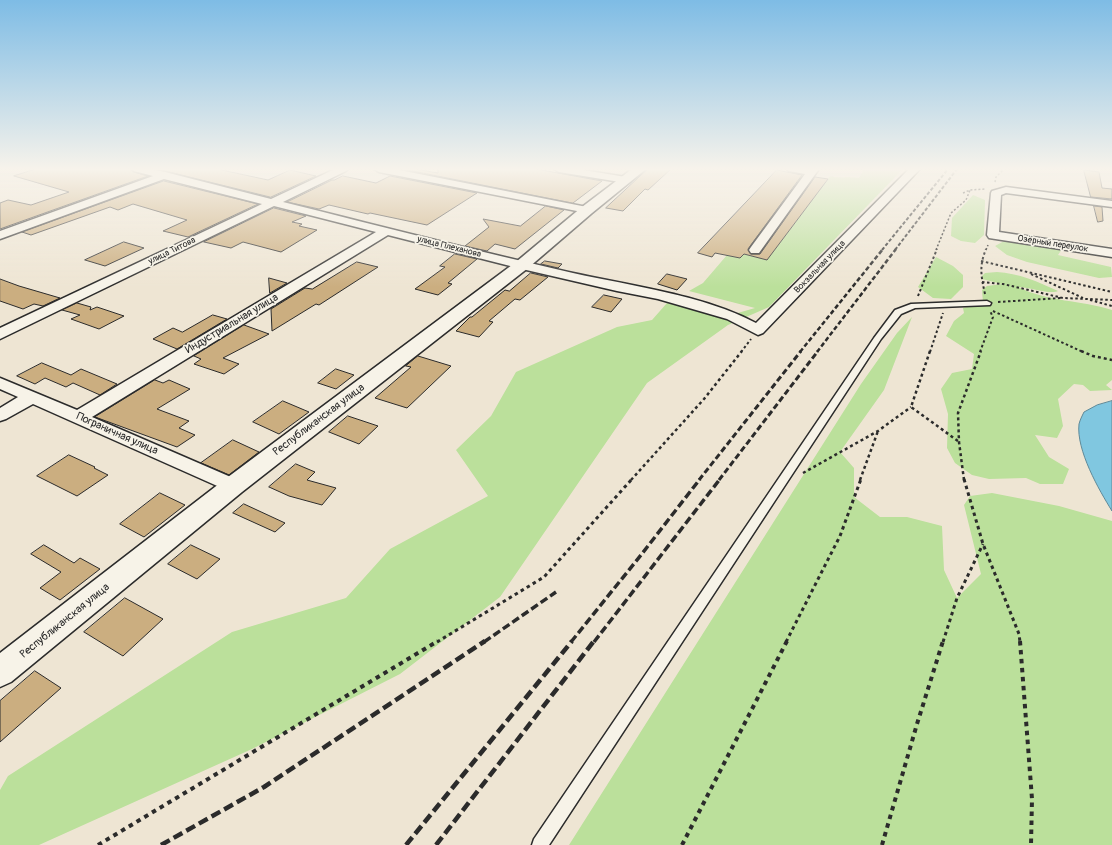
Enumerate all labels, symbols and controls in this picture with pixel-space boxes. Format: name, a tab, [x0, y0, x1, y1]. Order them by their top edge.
street label: Озёрный переулок	[1017, 233, 1089, 255]
street label: улица Плеханова	[416, 234, 482, 260]
street label: улица Титова	[147, 235, 197, 267]
street label: Вокзальная улица	[792, 238, 848, 296]
street label: Индустриальная улица	[183, 291, 281, 357]
street label: Республиканская улица	[271, 381, 367, 459]
street label: Пограничная улица	[74, 410, 160, 458]
street label: Республиканская улица	[18, 581, 112, 661]

